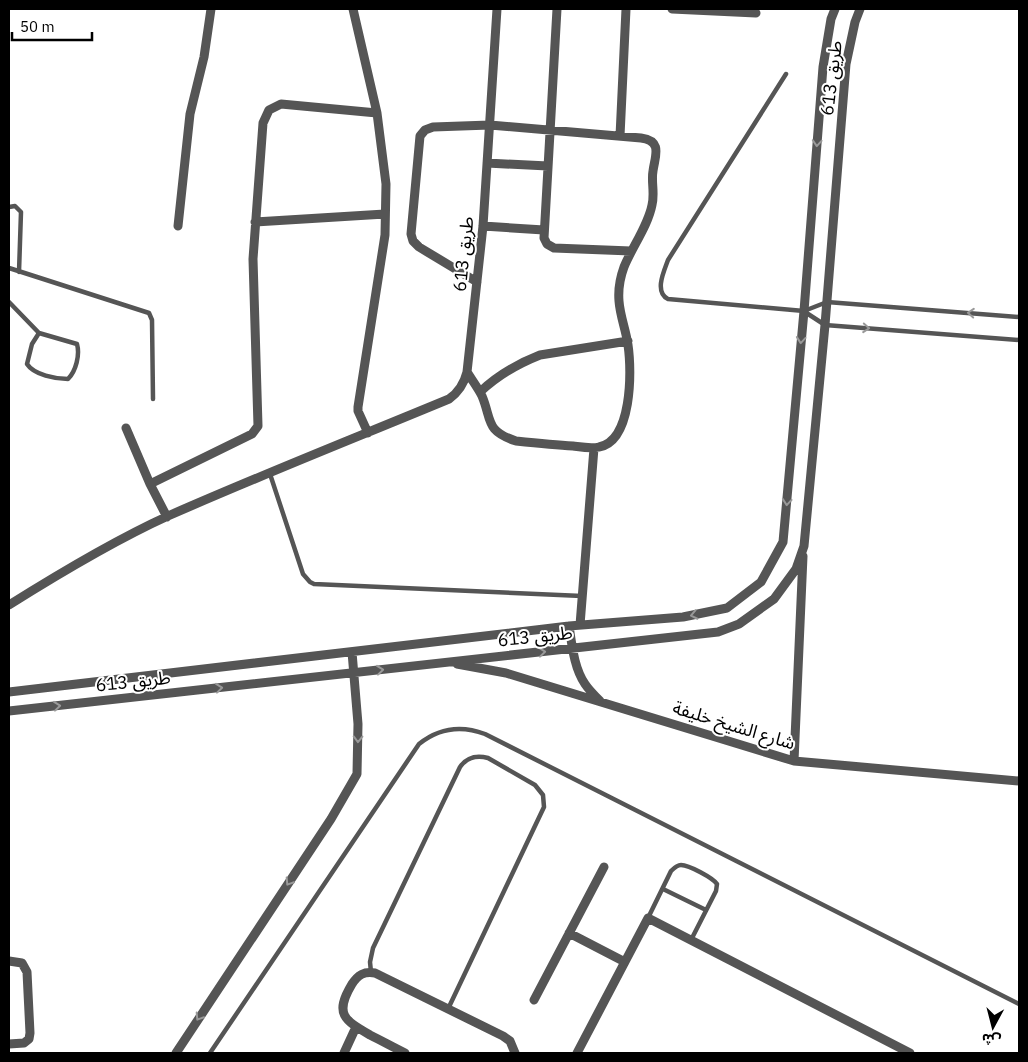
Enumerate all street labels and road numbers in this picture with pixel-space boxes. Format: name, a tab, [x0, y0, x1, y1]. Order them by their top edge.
street label: طريق 613	[815, 39, 847, 117]
street label: طريق 613	[448, 215, 478, 293]
street label: طريق 613	[496, 621, 574, 651]
street label: طريق 613	[94, 666, 172, 696]
street label: شارع الشيخ خليفة	[669, 695, 798, 757]

